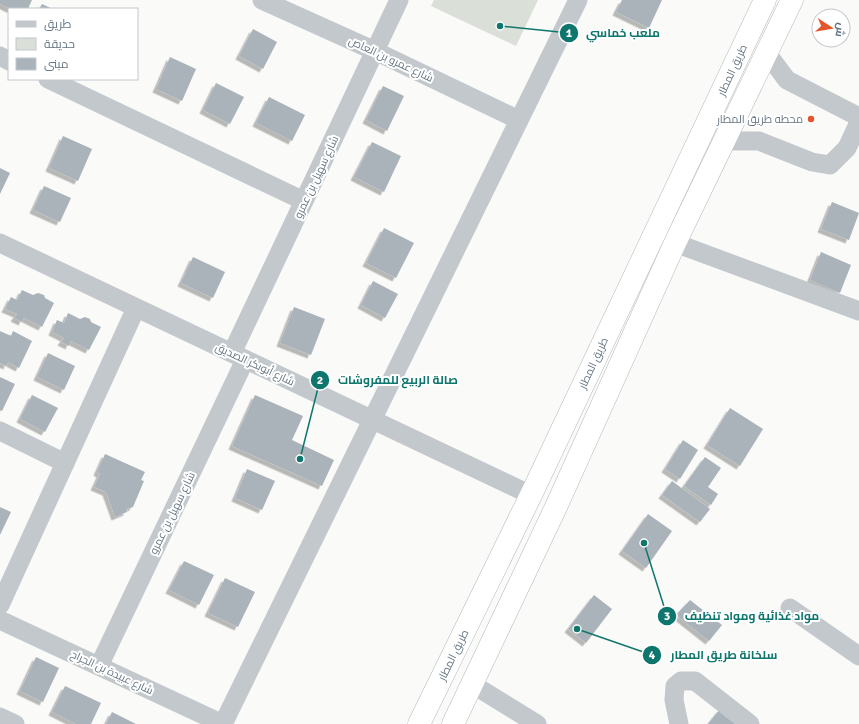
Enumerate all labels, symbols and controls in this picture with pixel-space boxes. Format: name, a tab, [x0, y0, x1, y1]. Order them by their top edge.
legend	[8, 8, 138, 80]
north arrow	[811, 8, 851, 48]
text: طريق	[44, 17, 72, 32]
callout: ملعب خماسي	[559, 21, 668, 45]
text: ش	[832, 22, 848, 38]
text: 1	[566, 26, 573, 41]
text: ملعب خماسي	[586, 26, 660, 43]
street label: شارع عمرو بن العاص	[346, 34, 435, 86]
text: حديقة	[44, 37, 75, 52]
street label: طريق المطار	[714, 42, 750, 99]
text: مبنى	[44, 57, 69, 72]
place label: محطه طريق المطار	[716, 113, 803, 126]
marker: محطه طريق المطار	[806, 114, 816, 124]
street label: شارع سهيل بن عمرو	[292, 134, 342, 221]
street label: طريق المطار	[575, 335, 611, 392]
street label: شارع أبوبكر الصديق	[213, 339, 297, 389]
callout: صالة الربيع للمفروشات	[310, 368, 466, 392]
text: 2	[317, 373, 323, 388]
text: صالة الربيع للمفروشات	[338, 373, 458, 389]
street label: شارع سهيل بن عمرو	[147, 470, 199, 557]
callout: مواد غذائية ومواد تنظيف	[657, 604, 827, 628]
text: 3	[664, 609, 670, 624]
text: مواد غذائية ومواد تنظيف	[685, 609, 819, 624]
street label: طريق المطار	[435, 627, 471, 684]
callout: سلخانة طريق المطار	[642, 643, 785, 667]
street label: شارع عبيدة بن الجراح	[68, 648, 155, 698]
text: 4	[649, 648, 656, 663]
text: سلخانة طريق المطار	[670, 648, 778, 663]

